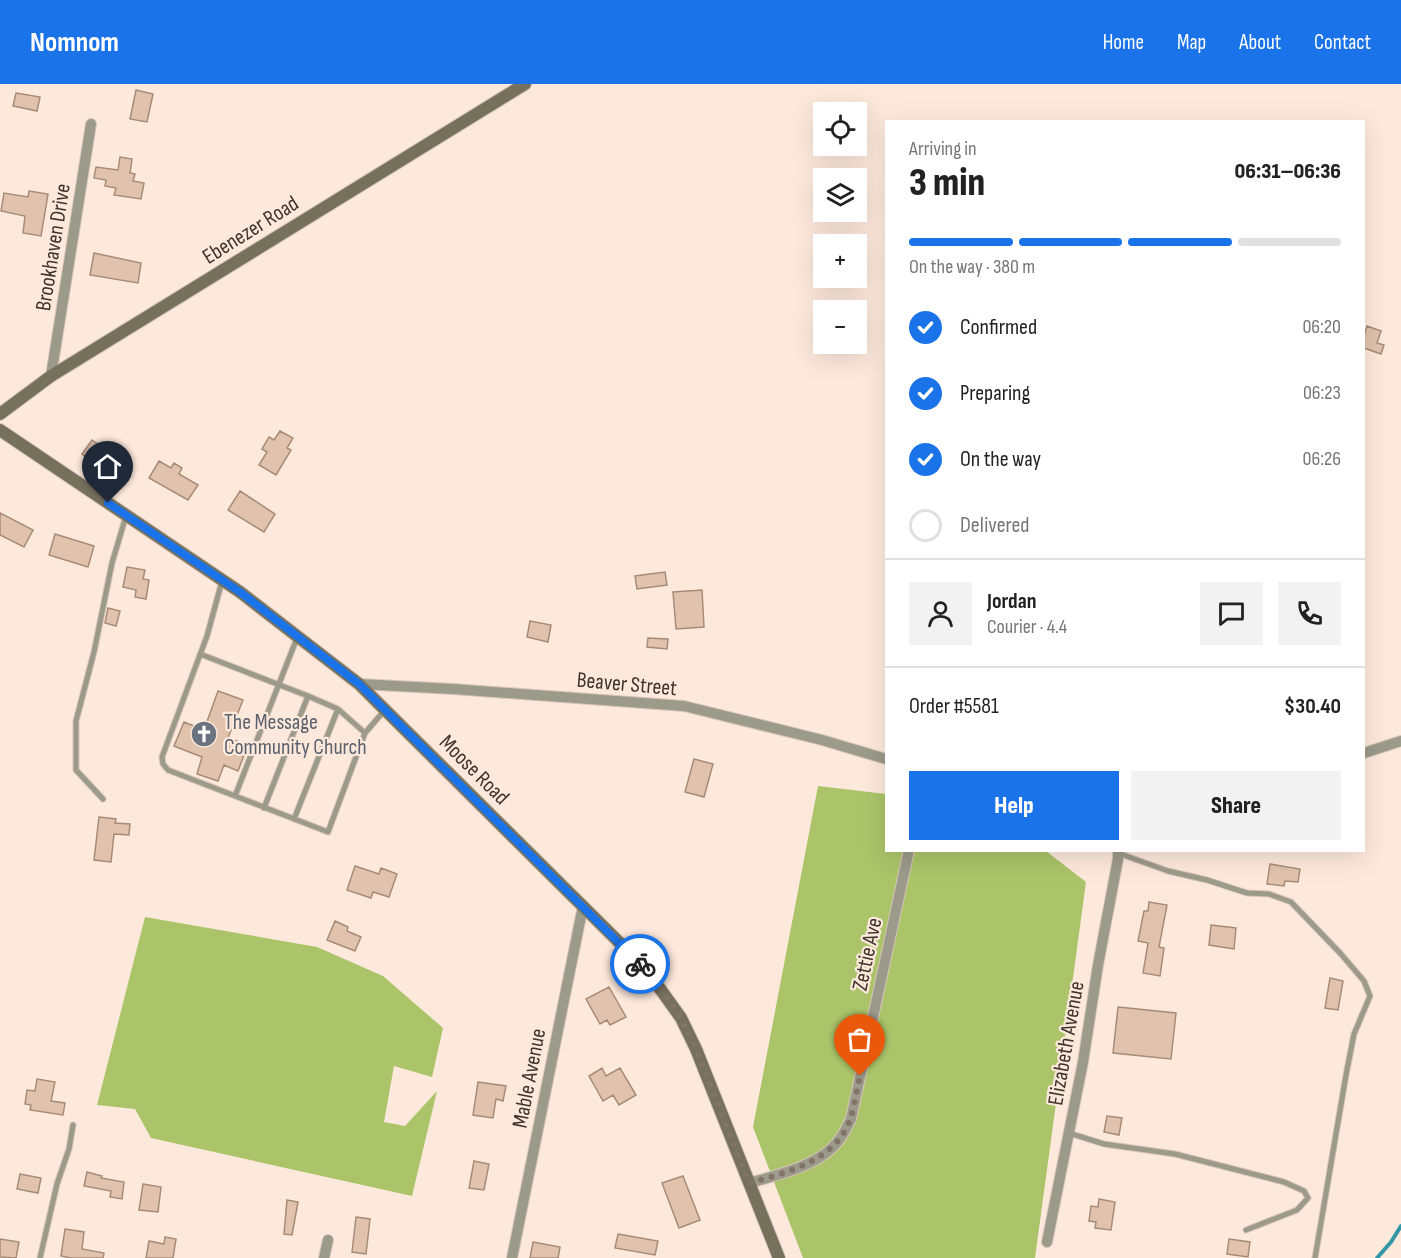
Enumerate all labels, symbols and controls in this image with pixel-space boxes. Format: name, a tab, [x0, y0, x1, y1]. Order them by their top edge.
text: Nomnom	[30, 26, 119, 59]
text: Home	[1103, 30, 1144, 55]
text: Map	[1177, 30, 1206, 55]
text: About	[1239, 30, 1281, 55]
text: Contact	[1314, 30, 1371, 55]
map controls	[813, 102, 867, 354]
button: locate	[813, 102, 867, 156]
text: Arriving in	[909, 137, 977, 161]
text: 06:31–06:36	[1235, 158, 1341, 185]
text: 3 min	[909, 160, 985, 207]
button: layers	[813, 168, 867, 222]
street label: Brookhaven Drive	[30, 182, 77, 313]
street label: Ebenezer Road	[198, 190, 304, 270]
button: +	[813, 234, 867, 288]
text: On the way · 380 m	[909, 255, 1035, 279]
button: −	[813, 300, 867, 354]
icon: check	[909, 311, 942, 344]
text: Confirmed	[960, 314, 1037, 341]
text: 06:20	[1302, 315, 1341, 339]
icon: check	[909, 377, 942, 410]
text: Preparing	[960, 380, 1030, 407]
text: 06:23	[1303, 381, 1341, 405]
pin	[82, 441, 133, 503]
icon: check	[909, 443, 942, 476]
text: On the way	[960, 446, 1041, 473]
text: 06:26	[1303, 447, 1341, 471]
icon: home	[91, 450, 124, 483]
text: Delivered	[960, 512, 1029, 539]
button: person	[909, 582, 972, 645]
button: chat	[1200, 582, 1263, 645]
button: phone	[1278, 582, 1341, 645]
text: Jordan	[987, 588, 1036, 615]
text: Courier · 4.4	[987, 615, 1067, 639]
street label: Beaver Street	[576, 667, 678, 702]
text: Order #5581	[909, 693, 999, 720]
text: $30.40	[1284, 693, 1341, 720]
place label: The Message Community Church	[224, 709, 367, 761]
church icon: The Message Community Church	[189, 719, 219, 749]
street label: Moose Road	[433, 729, 515, 811]
button: Help	[909, 771, 1119, 840]
button: Share	[1131, 771, 1341, 840]
street label: Zettie Ave	[847, 915, 888, 993]
courier	[610, 934, 670, 994]
icon: bike	[624, 948, 657, 981]
street label: Elizabeth Avenue	[1042, 979, 1091, 1107]
pin	[834, 1014, 885, 1076]
icon: bag	[843, 1023, 876, 1056]
street label: Mable Avenue	[507, 1026, 552, 1130]

